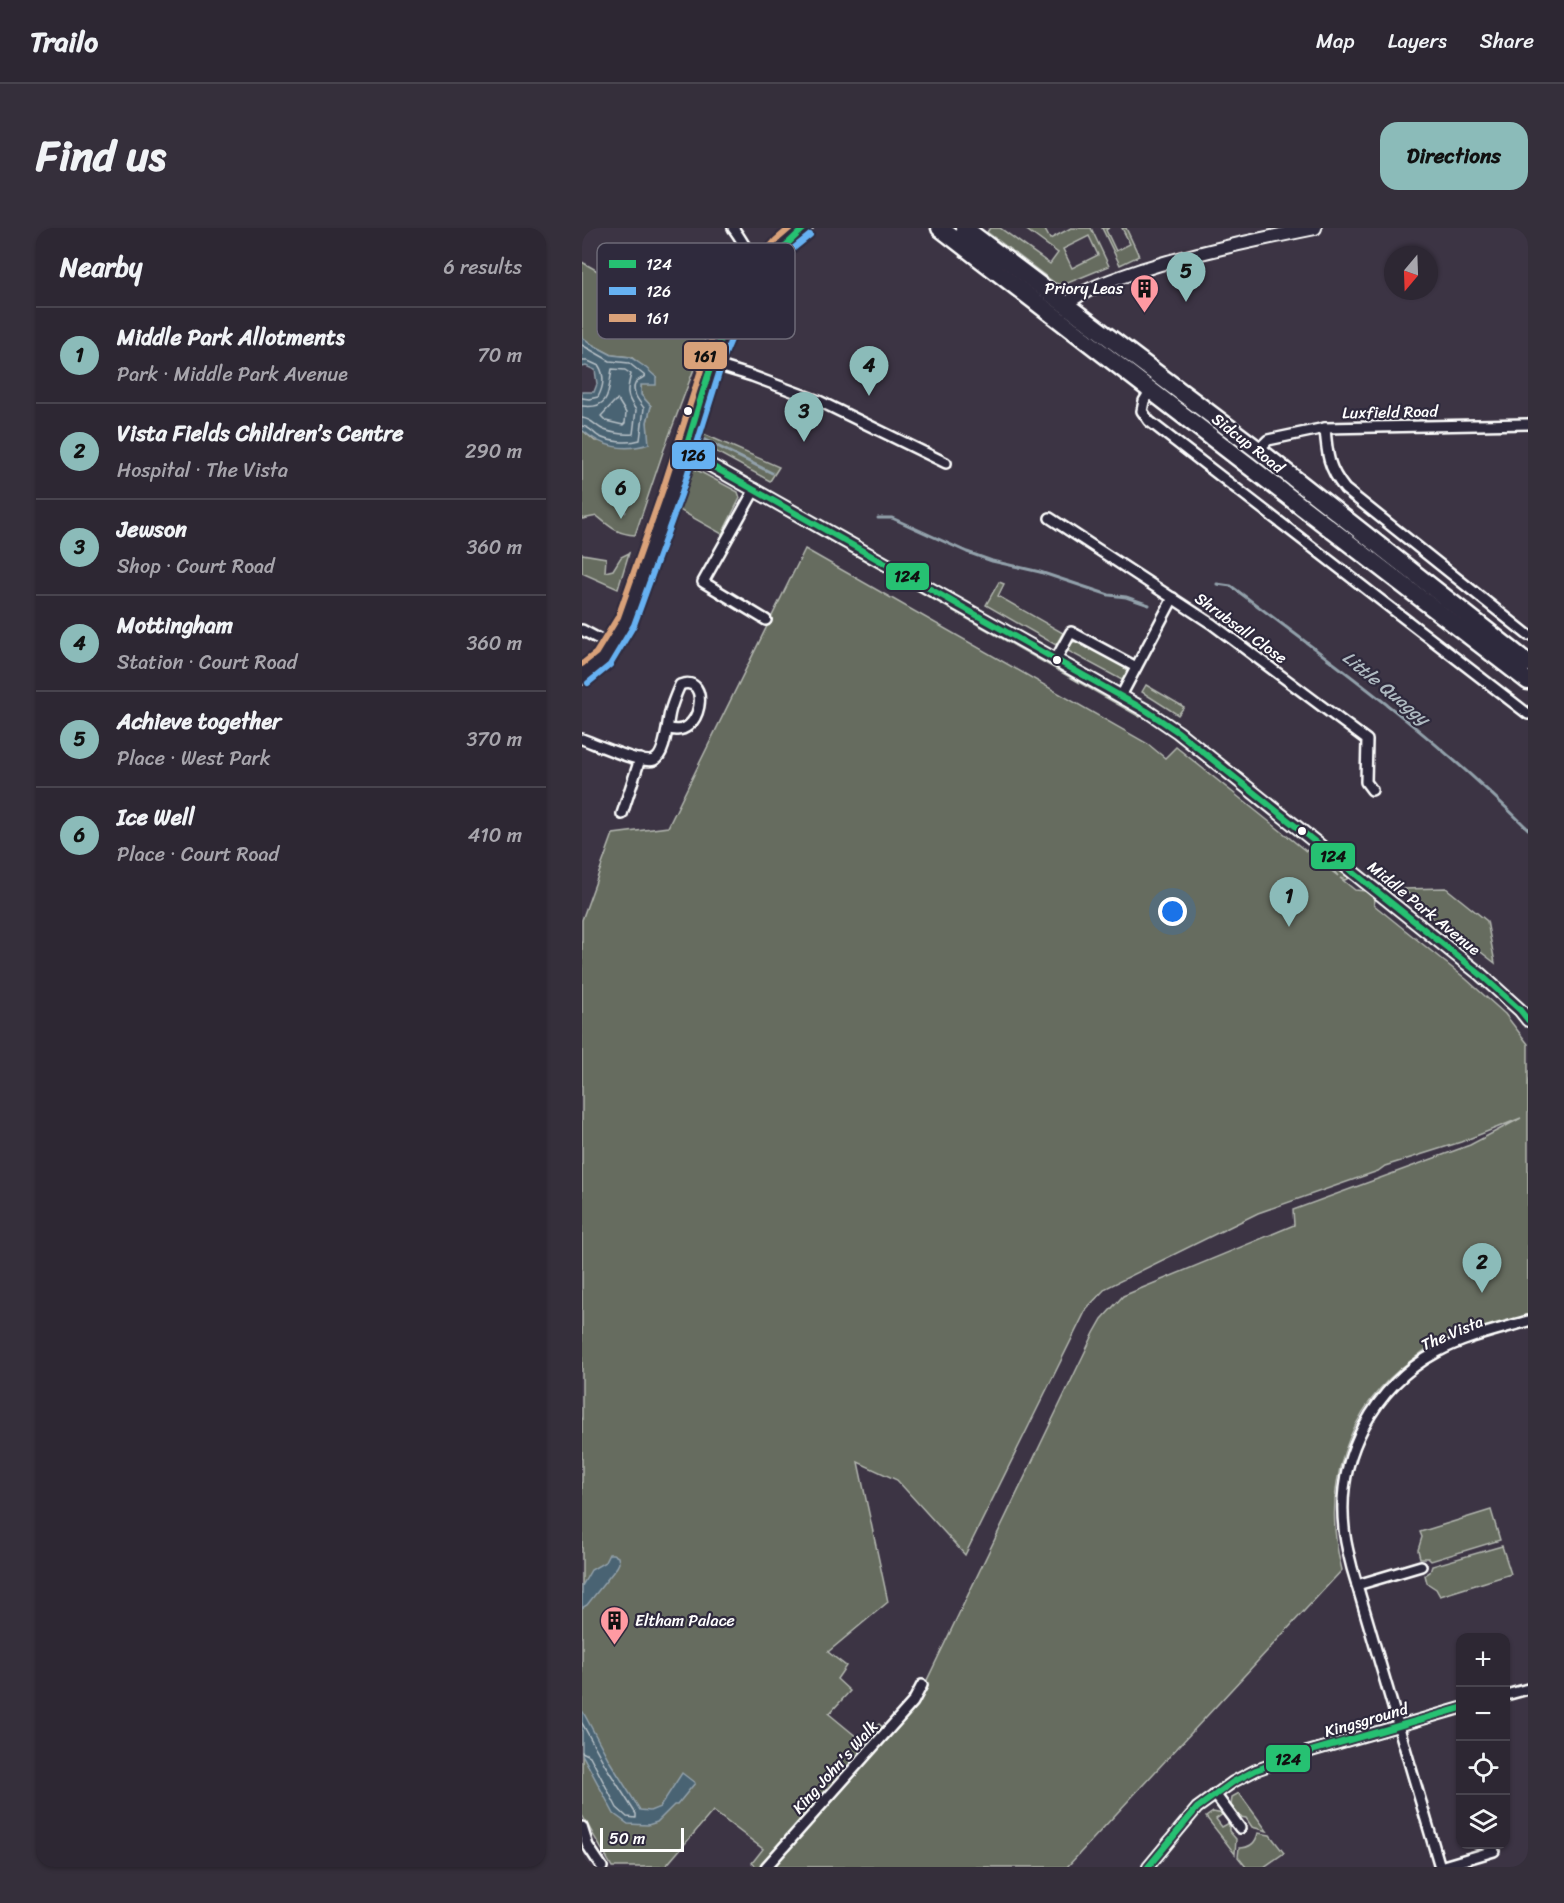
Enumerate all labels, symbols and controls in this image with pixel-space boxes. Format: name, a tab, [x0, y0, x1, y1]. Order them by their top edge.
text: Trailo	[30, 17, 98, 66]
text: Map	[1316, 22, 1355, 60]
text: Layers	[1388, 22, 1447, 60]
text: Share	[1480, 22, 1534, 60]
text: Find us	[36, 119, 166, 193]
button: Directions	[1380, 122, 1528, 190]
legend	[597, 243, 795, 339]
text: Nearby	[60, 244, 142, 290]
north arrow	[1384, 246, 1438, 300]
text: 6 results	[443, 250, 522, 285]
text: 124	[646, 250, 672, 279]
pin: 5	[1166, 253, 1206, 302]
building icon: Priory Leas	[1128, 272, 1160, 314]
place label: Priory Leas	[1045, 274, 1124, 303]
text: 126	[646, 277, 671, 306]
text: 161	[646, 304, 669, 333]
text: Middle Park Allotments	[117, 318, 345, 357]
text: 1	[75, 338, 84, 373]
text: 70 m	[477, 338, 522, 373]
line badge: 161	[683, 341, 728, 370]
text: 161	[694, 342, 717, 371]
pin: 4	[850, 346, 888, 396]
text: Park · Middle Park Avenue	[117, 357, 348, 392]
pin: 3	[784, 392, 824, 442]
street label: Luxfield Road	[1342, 397, 1440, 427]
unlabelled marker	[682, 405, 694, 417]
street label: Sidcup Road	[1205, 405, 1292, 482]
text: Vista Fields Children’s Centre	[117, 414, 404, 453]
text: 2	[74, 434, 85, 469]
text: 290 m	[465, 434, 522, 469]
line badge: 126	[671, 441, 716, 470]
text: 126	[680, 441, 706, 470]
text: Hospital · The Vista	[117, 453, 288, 488]
pin: 6	[602, 470, 640, 519]
text: Jewson	[117, 510, 187, 549]
text: 3	[74, 530, 85, 565]
text: 360 m	[466, 530, 522, 565]
text: Shop · Court Road	[117, 549, 275, 584]
line badge: 124	[885, 562, 930, 591]
text: 124	[894, 562, 920, 591]
street label: Shrubsall Close	[1188, 584, 1294, 672]
text: Mottingham	[117, 606, 233, 645]
text: 4	[73, 626, 86, 661]
text: 360 m	[466, 626, 522, 661]
water label: Little Quaggy	[1335, 642, 1439, 735]
text: Station · Court Road	[117, 645, 297, 680]
unlabelled marker	[1051, 654, 1063, 666]
text: Achieve together	[117, 702, 281, 741]
text: 5	[73, 722, 86, 757]
text: 370 m	[466, 722, 522, 757]
text: Place · West Park	[117, 741, 270, 776]
text: Ice Well	[117, 798, 195, 837]
text: 6	[74, 818, 85, 853]
text: 410 m	[468, 818, 522, 853]
unlabelled marker	[1296, 825, 1308, 837]
text: Place · Court Road	[117, 837, 279, 872]
line badge: 124	[1310, 842, 1356, 870]
text: 124	[1320, 842, 1346, 871]
street label: Middle Park Avenue	[1361, 853, 1487, 963]
pin: 1	[1270, 878, 1308, 927]
your location	[1158, 897, 1187, 926]
pin: 2	[1462, 1244, 1502, 1293]
street label: The Vista	[1416, 1307, 1488, 1359]
building icon: Eltham Palace	[598, 1604, 630, 1646]
place label: Eltham Palace	[635, 1606, 735, 1635]
map controls	[1456, 1633, 1510, 1849]
button: +	[1456, 1633, 1510, 1687]
button: −	[1456, 1687, 1510, 1741]
street label: Kingsground	[1321, 1694, 1413, 1746]
street label: King John's Walk	[785, 1713, 886, 1821]
button: locate	[1456, 1741, 1510, 1795]
line badge: 124	[1265, 1744, 1311, 1773]
text: 124	[1275, 1745, 1301, 1774]
button: layers	[1456, 1795, 1510, 1849]
text: 50 m	[609, 1824, 645, 1853]
scale bar	[600, 1825, 684, 1852]

